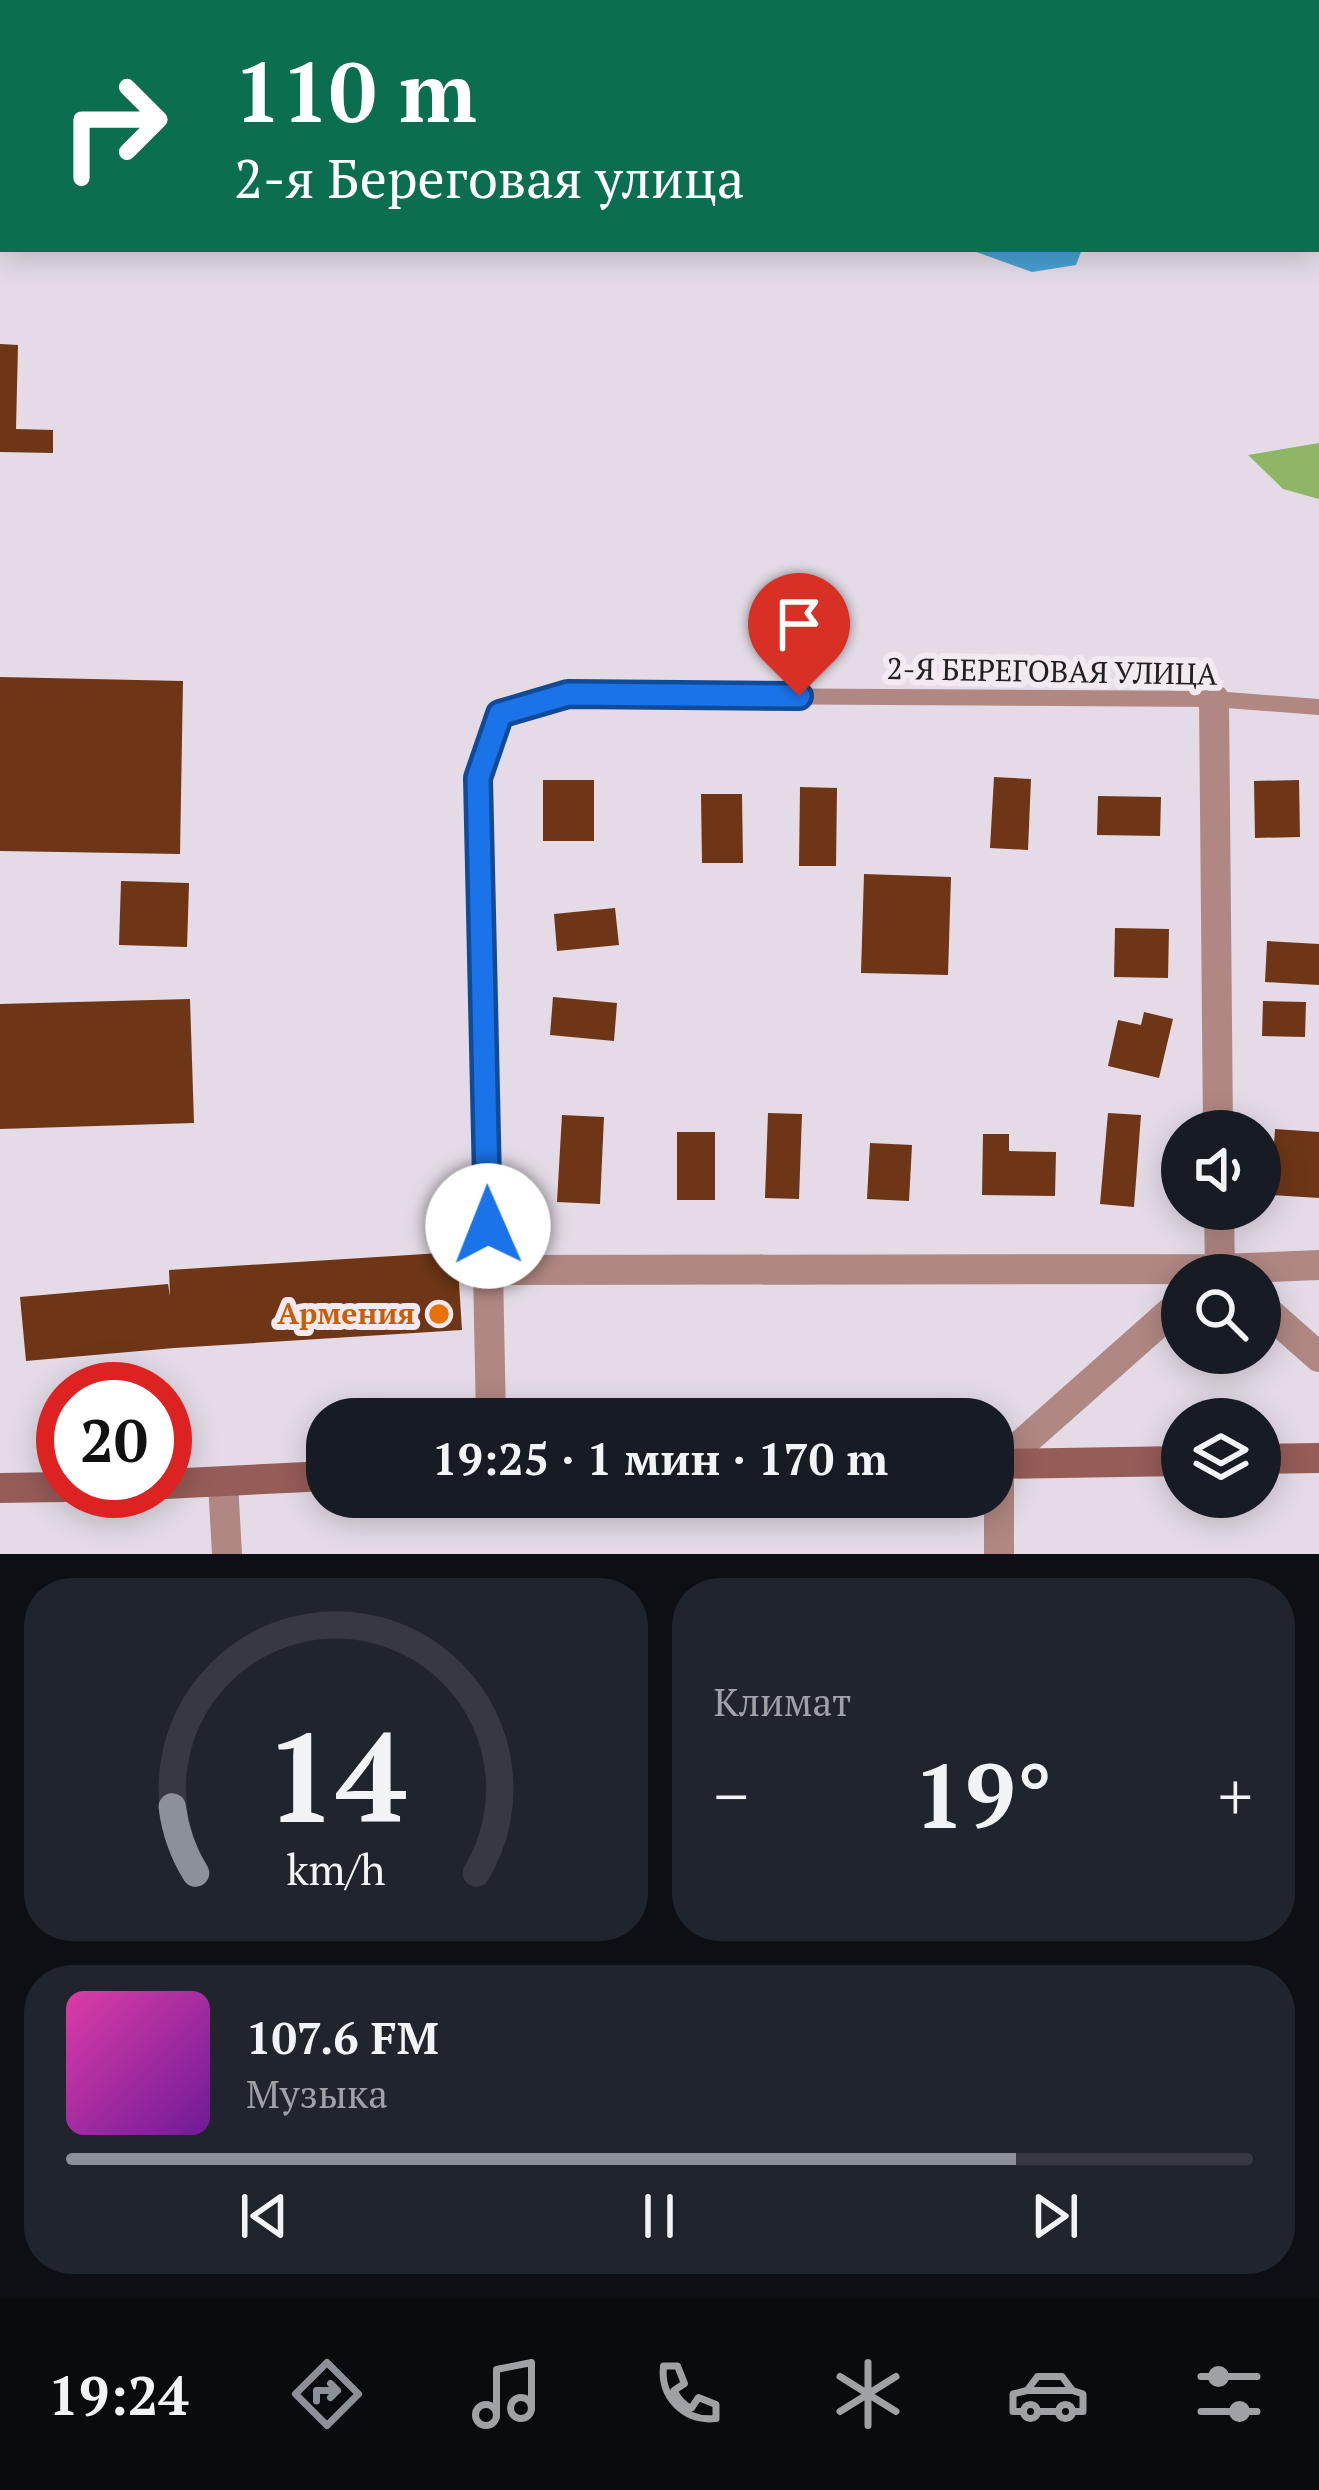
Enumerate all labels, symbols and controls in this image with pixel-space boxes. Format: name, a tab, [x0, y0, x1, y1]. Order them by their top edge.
text: 110 m	[234, 35, 477, 146]
icon: right	[36, 48, 192, 204]
text: 2-я Береговая улица	[234, 142, 744, 213]
pin	[748, 573, 850, 696]
icon: arrive	[766, 591, 832, 657]
street label: 2-Я БЕРЕГОВАЯ УЛИЦА	[886, 648, 1218, 694]
map controls	[1161, 1110, 1281, 1518]
button: sound	[1161, 1110, 1281, 1230]
position arrow	[425, 1163, 551, 1289]
button: search	[1161, 1254, 1281, 1374]
place label: Армения	[277, 1293, 415, 1333]
marker: Армения	[426, 1301, 452, 1327]
speed limit sign: 20	[36, 1362, 192, 1518]
button: layers	[1161, 1398, 1281, 1518]
text: 19:25 · 1 мин · 170 m	[432, 1428, 888, 1488]
text: Климат	[714, 1675, 851, 1727]
text: 14	[265, 1692, 406, 1858]
text: 19°	[914, 1734, 1053, 1854]
text: −	[714, 1751, 749, 1839]
text: +	[1218, 1751, 1253, 1839]
text: km/h	[286, 1839, 385, 1896]
text: 107.6 FM	[246, 2007, 439, 2067]
text: Музыка	[246, 2067, 388, 2119]
icon: previous	[231, 2183, 297, 2249]
icon: pause	[626, 2183, 692, 2249]
icon: next	[1022, 2183, 1088, 2249]
icon: directions	[285, 2352, 369, 2436]
icon: music	[465, 2352, 549, 2436]
icon: phone	[646, 2352, 730, 2436]
icon: climate	[826, 2352, 910, 2436]
icon: car	[1006, 2352, 1090, 2436]
icon: filters	[1187, 2352, 1271, 2436]
text: 19:24	[48, 2359, 189, 2430]

